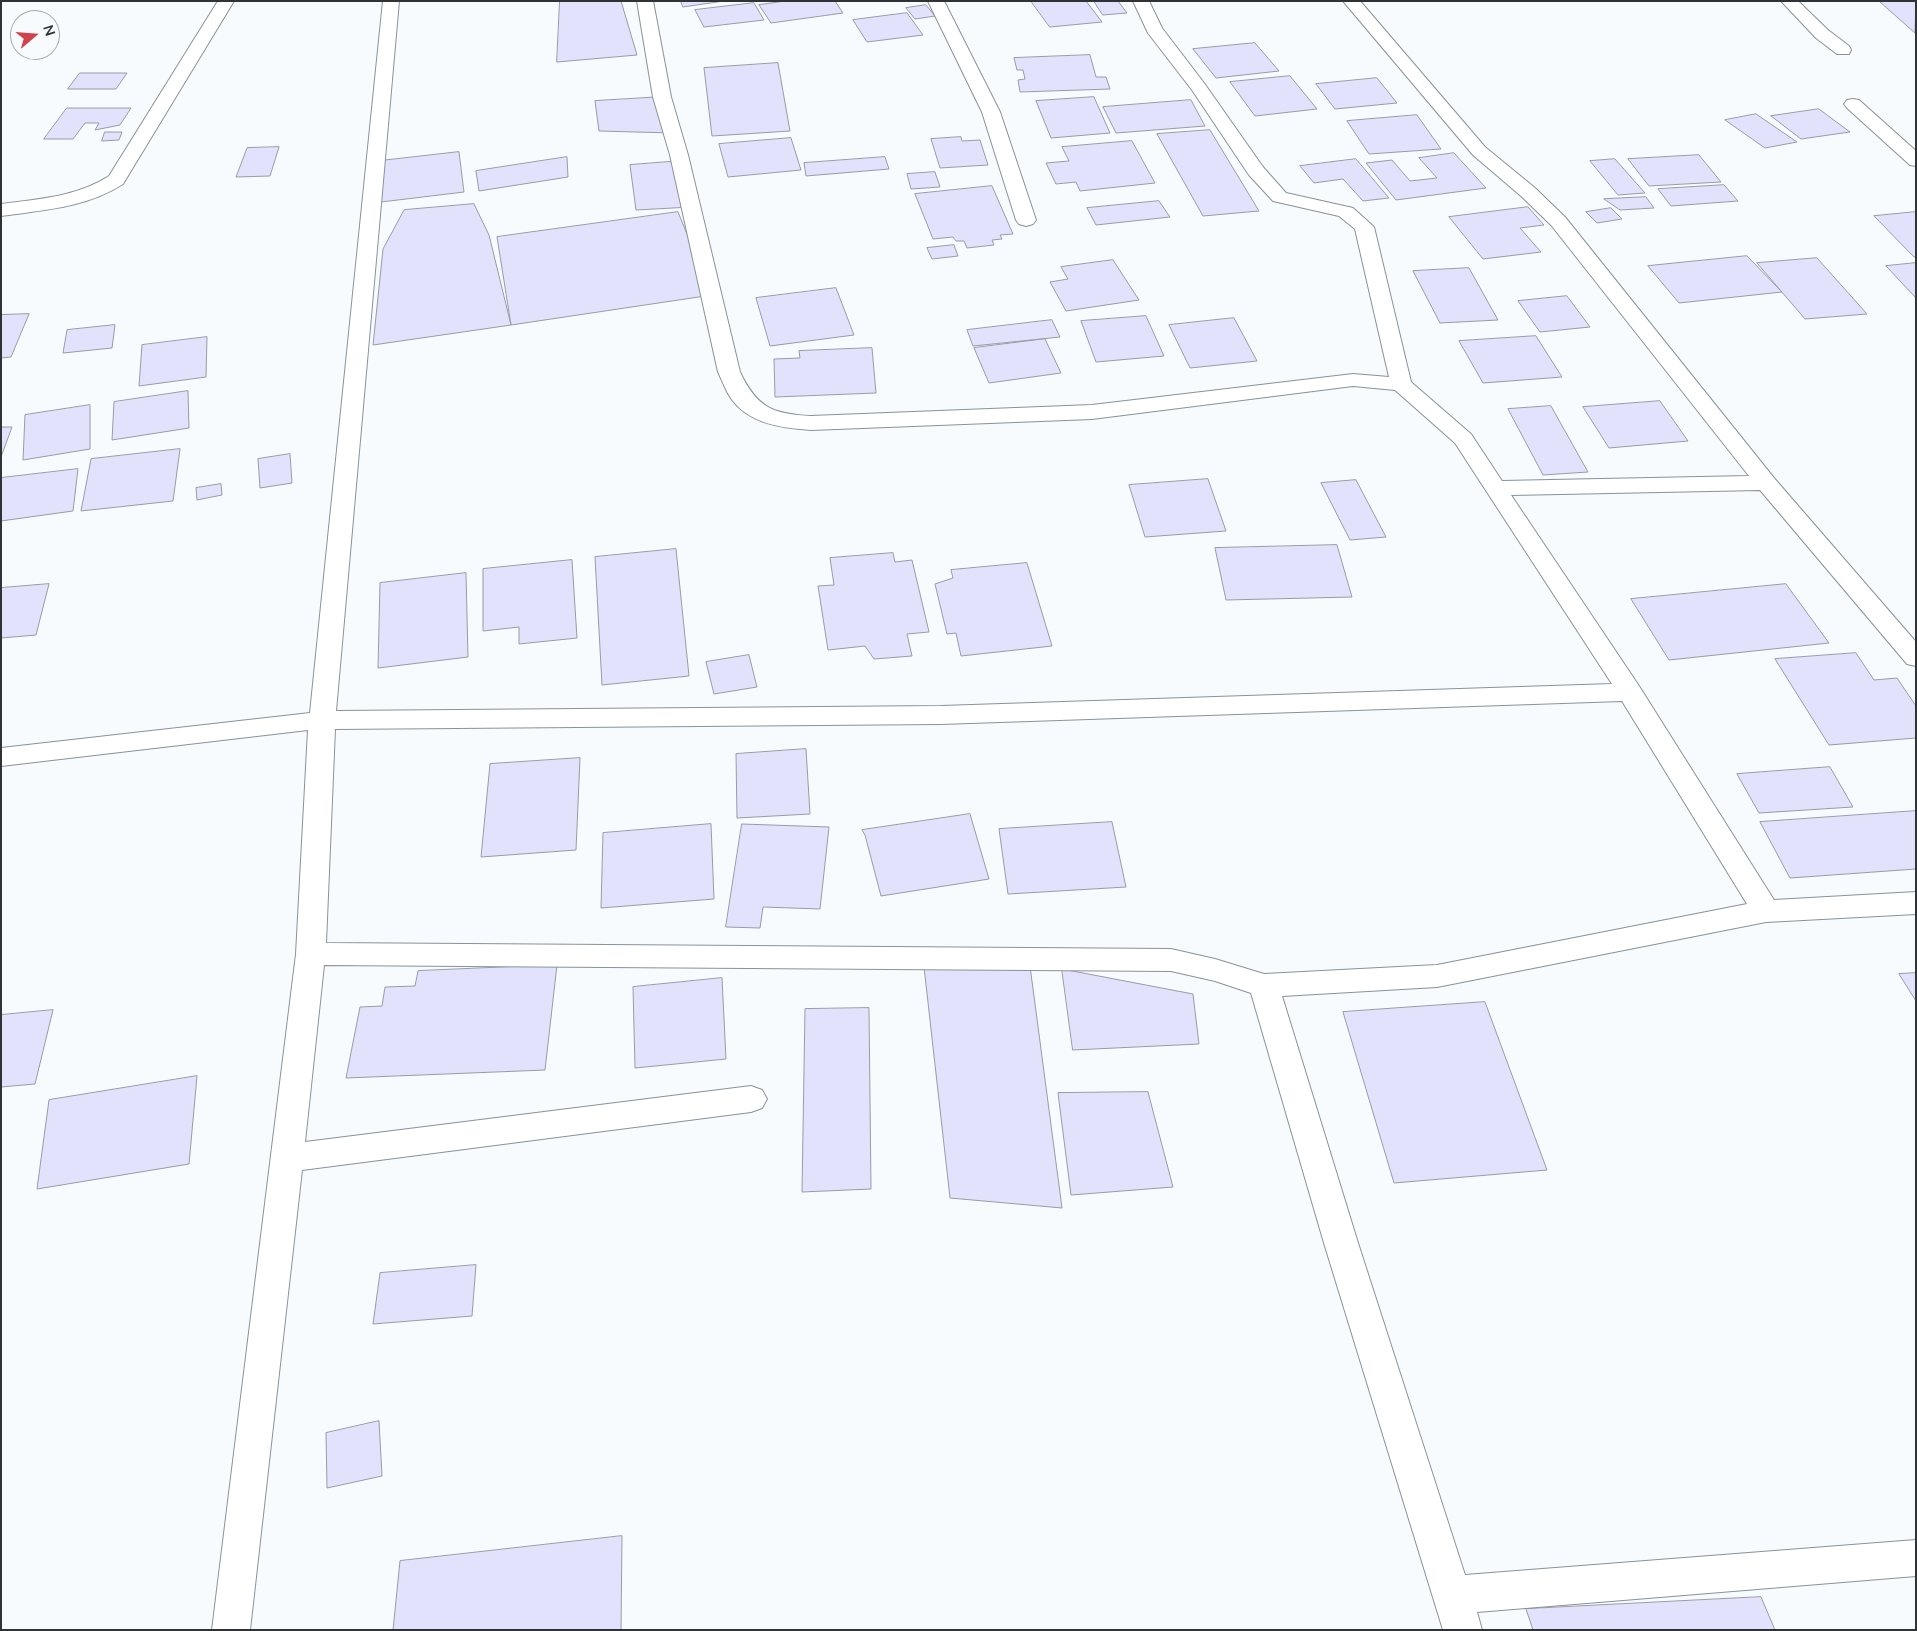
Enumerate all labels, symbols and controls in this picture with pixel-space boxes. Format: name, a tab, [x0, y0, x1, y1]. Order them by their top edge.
north arrow	[10, 10, 60, 60]
text: N	[38, 23, 59, 38]

